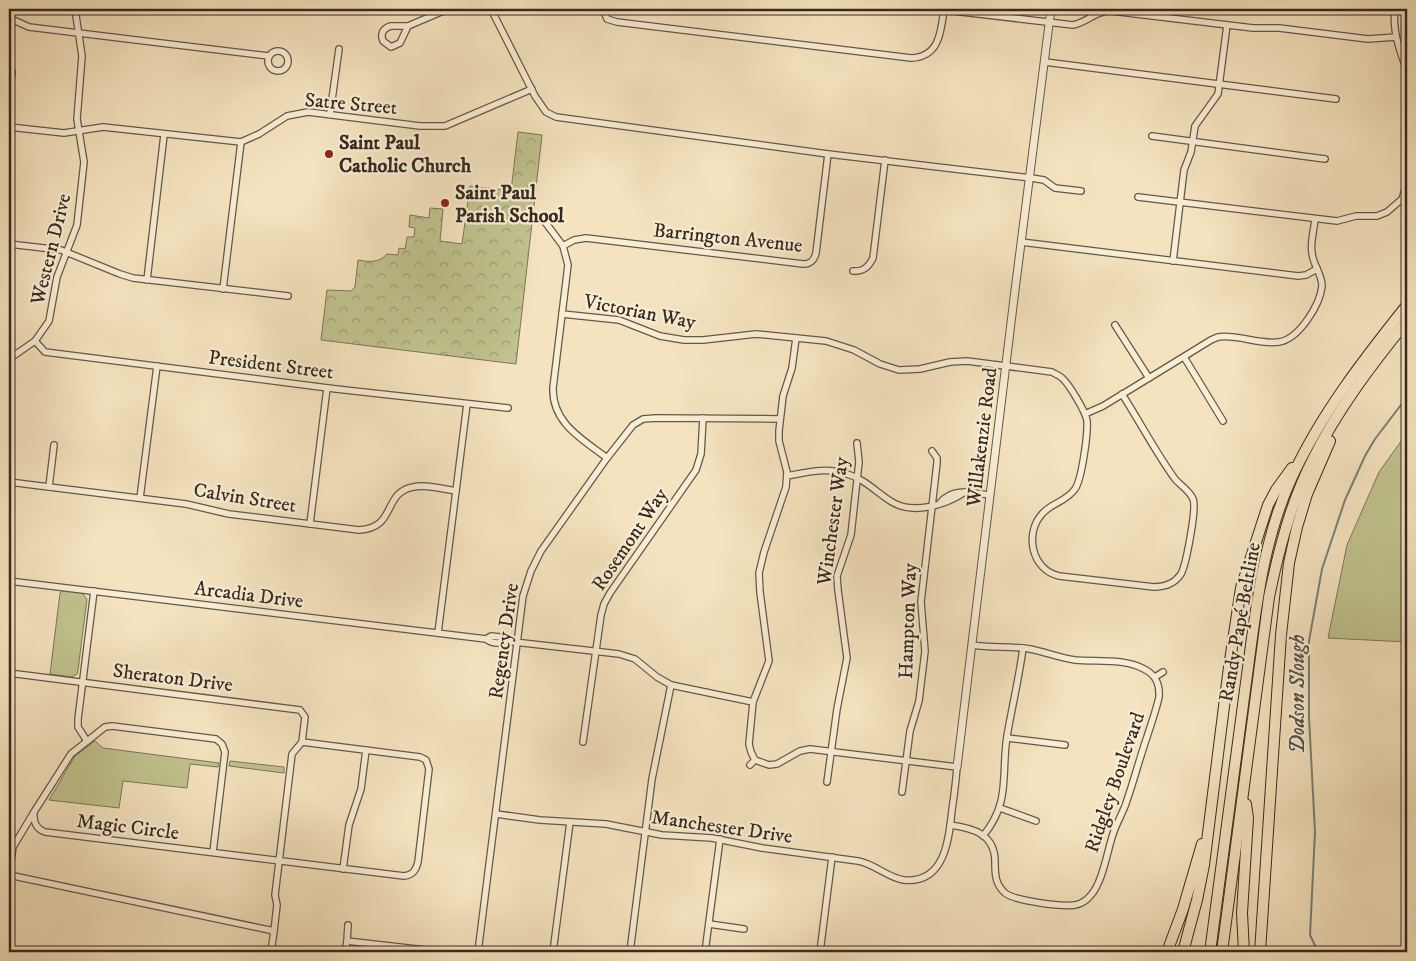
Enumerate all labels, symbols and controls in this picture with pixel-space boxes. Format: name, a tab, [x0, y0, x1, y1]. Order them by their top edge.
street label: Satre Street	[304, 88, 398, 121]
place label: Saint Paul Catholic Church	[339, 131, 472, 179]
marker: Saint Paul Catholic Church	[323, 148, 335, 160]
place label: Saint Paul Parish School	[455, 181, 565, 229]
street label: Western Drive	[25, 191, 77, 309]
marker: Saint Paul Parish School	[439, 197, 451, 209]
street label: Barrington Avenue	[652, 218, 804, 259]
street label: Victorian Way	[581, 289, 698, 336]
street label: President Street	[207, 345, 335, 386]
street label: Willakenzie Road	[961, 366, 1003, 509]
street label: Winchester Way	[812, 455, 855, 588]
street label: Calvin Street	[192, 478, 298, 519]
street label: Rosemont Way	[587, 483, 674, 596]
street label: Randy Papé Beltline	[1214, 541, 1267, 704]
street label: Hampton Way	[894, 562, 923, 680]
street label: Arcadia Drive	[193, 576, 305, 615]
street label: Regency Drive	[484, 582, 525, 701]
water label: Dodson Slough	[1285, 634, 1311, 754]
street label: Sheraton Drive	[111, 659, 234, 698]
street label: Ridgley Boulevard	[1080, 709, 1151, 856]
street label: Manchester Drive	[650, 805, 794, 850]
street label: Magic Circle	[75, 809, 181, 846]

